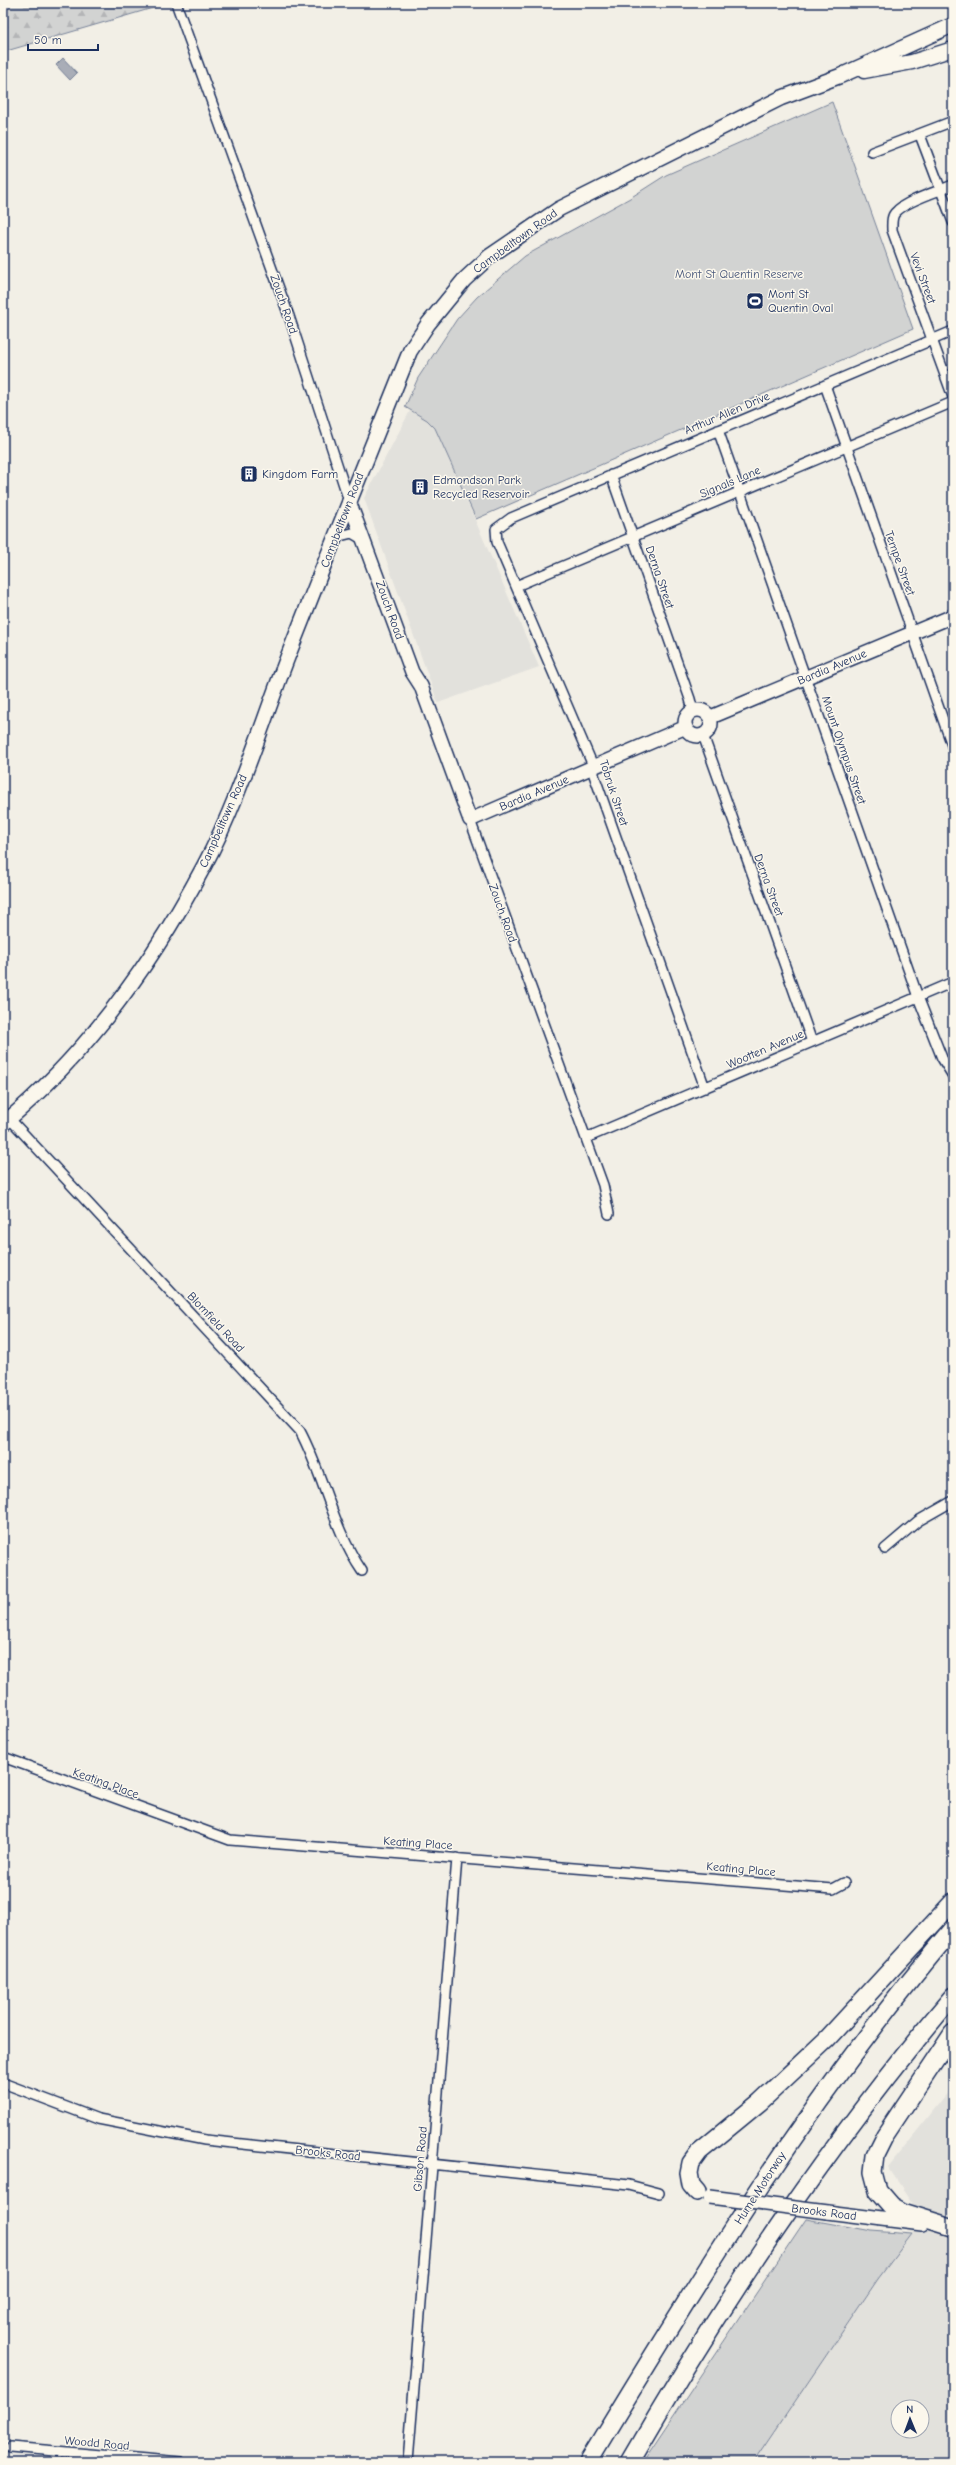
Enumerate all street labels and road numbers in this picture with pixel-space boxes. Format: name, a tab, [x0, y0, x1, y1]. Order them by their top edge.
street label: Campbelltown Road	[470, 206, 560, 276]
street label: Vevi Street	[907, 251, 939, 306]
street label: Zouch Road	[267, 273, 301, 335]
street label: Arthur Allen Drive	[682, 389, 772, 437]
street label: Signals Lane	[697, 463, 763, 501]
street label: Campbelltown Road	[317, 471, 367, 569]
street label: Tempe Street	[882, 529, 918, 598]
street label: Derna Street	[643, 544, 677, 611]
street label: Zouch Road	[373, 579, 407, 641]
street label: Bardia Avenue	[795, 646, 869, 688]
street label: Mount Olympus Street	[819, 694, 869, 807]
street label: Tobruk Street	[597, 758, 631, 828]
street label: Campbelltown Road	[196, 772, 250, 870]
street label: Bardia Avenue	[497, 772, 571, 814]
street label: Derna Street	[751, 852, 787, 919]
street label: Zouch Road	[486, 882, 520, 944]
street label: Wootten Avenue	[724, 1026, 806, 1072]
street label: Blomfield Road	[185, 1289, 247, 1355]
street label: Keating Place	[71, 1765, 141, 1801]
street label: Keating Place	[383, 1834, 453, 1852]
street label: Keating Place	[706, 1859, 776, 1879]
street label: Gibson Road	[410, 2126, 430, 2192]
street label: Brooks Road	[295, 2143, 361, 2163]
street label: Hume Motorway	[731, 2149, 789, 2227]
street label: Brooks Road	[791, 2201, 857, 2223]
street label: Woodd Road	[64, 2433, 130, 2453]

